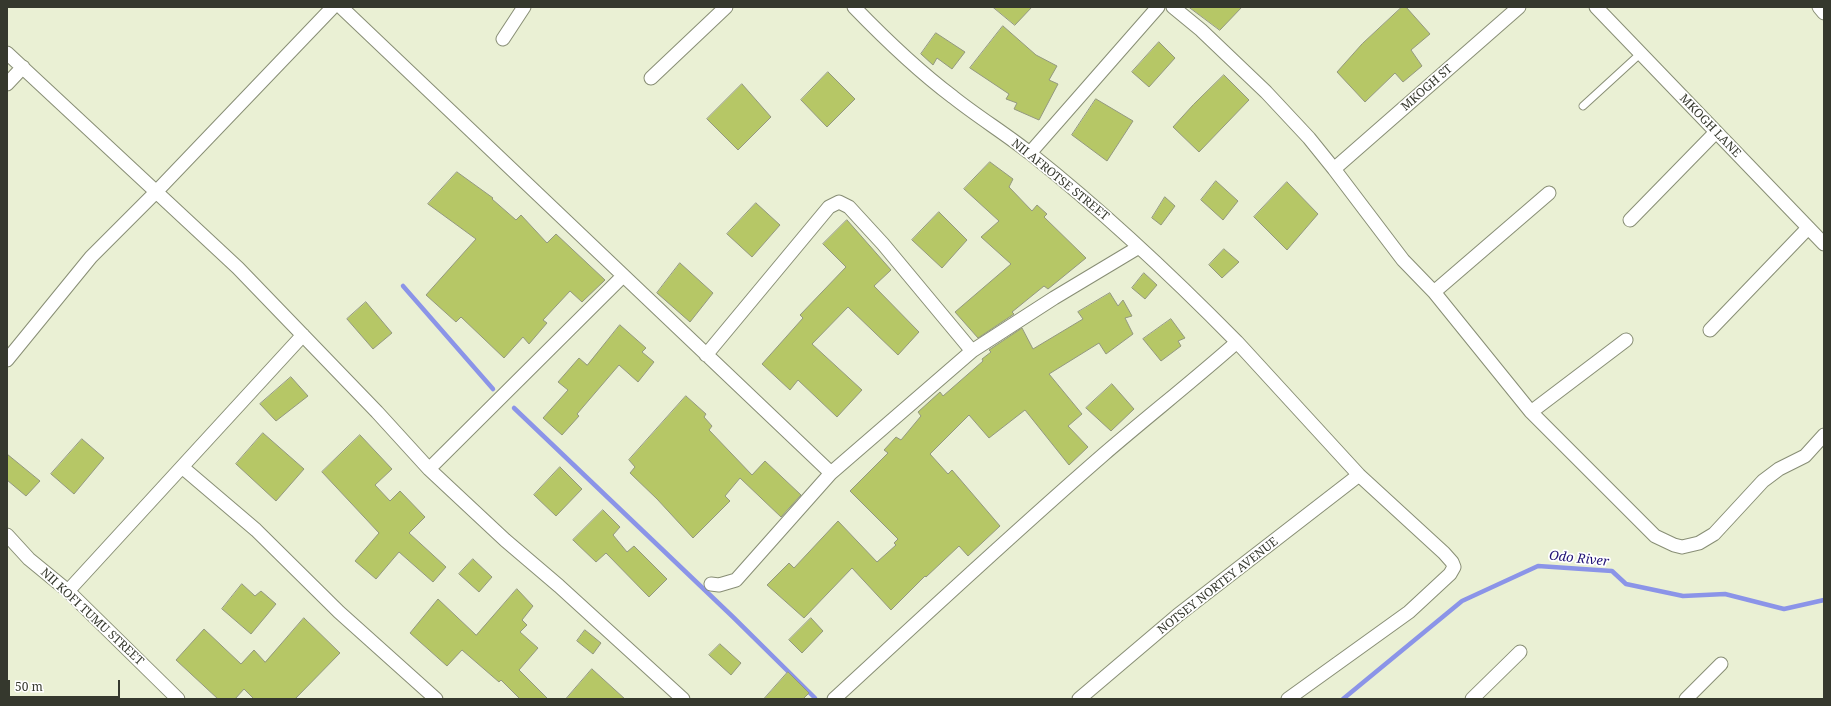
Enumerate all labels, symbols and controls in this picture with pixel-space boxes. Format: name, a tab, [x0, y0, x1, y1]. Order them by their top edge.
street label: MKOGH ST	[1398, 62, 1456, 114]
street label: MKOGH LANE	[1676, 91, 1744, 161]
street label: NII AFROTSE STREET	[1008, 136, 1112, 224]
street label: NOTSEY NORTEY AVENUE	[1155, 535, 1281, 637]
water label: Odo River	[1548, 548, 1610, 570]
street label: NII KOFI TUMU STREET	[38, 566, 146, 668]
scale bar	[10, 672, 122, 698]
text: 50 m	[15, 678, 43, 695]

